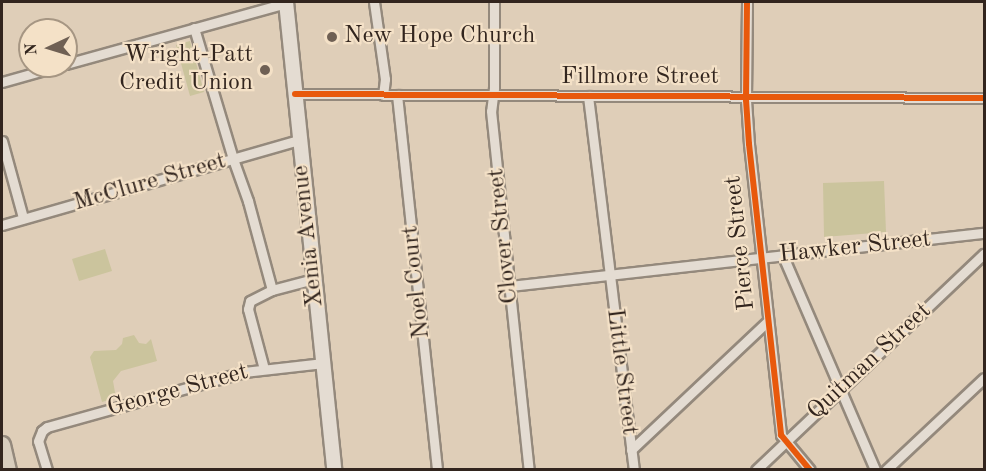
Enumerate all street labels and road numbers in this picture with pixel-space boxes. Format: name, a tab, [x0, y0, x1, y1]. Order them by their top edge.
street label: Fillmore Street	[561, 64, 719, 92]
street label: McClure Street	[70, 147, 230, 219]
street label: Xenia Avenue	[287, 164, 331, 308]
street label: Clover Street	[483, 167, 525, 305]
street label: Pierce Street	[720, 174, 762, 312]
street label: Noel Court	[397, 224, 437, 340]
street label: Hawker Street	[778, 226, 932, 270]
street label: Quitman Street	[802, 297, 938, 427]
street label: Little Street	[599, 307, 643, 437]
street label: George Street	[105, 358, 251, 424]

